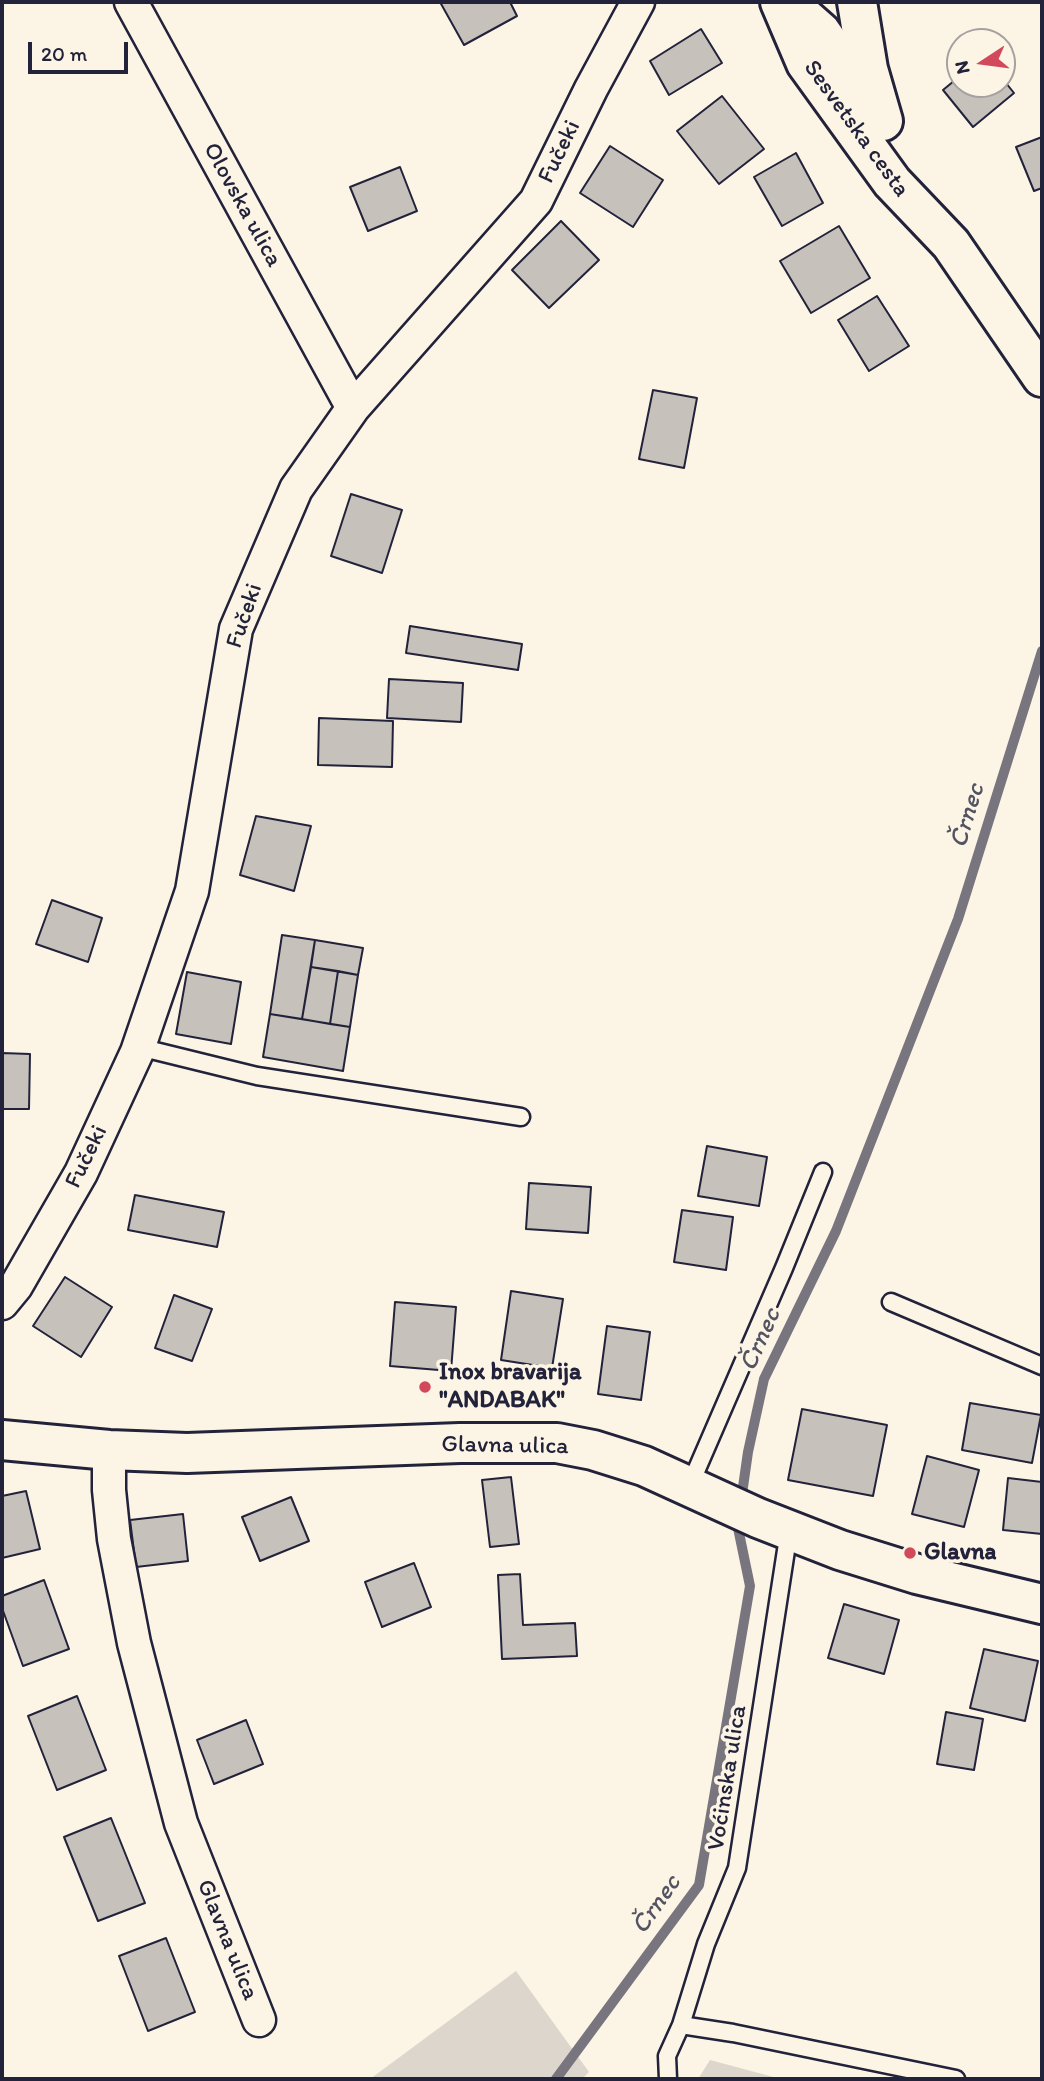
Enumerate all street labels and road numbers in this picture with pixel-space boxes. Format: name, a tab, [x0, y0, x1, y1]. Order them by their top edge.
street label: Sesvetska cesta	[797, 55, 915, 203]
street label: Fučeki	[532, 116, 588, 188]
street label: Olovska ulica	[196, 138, 288, 272]
street label: Fučeki	[221, 580, 269, 652]
street label: Fučeki	[59, 1121, 115, 1193]
street label: Glavna ulica	[441, 1430, 569, 1462]
street label: Voćinska ulica	[702, 1703, 754, 1853]
street label: Glavna ulica	[190, 1876, 264, 2004]

